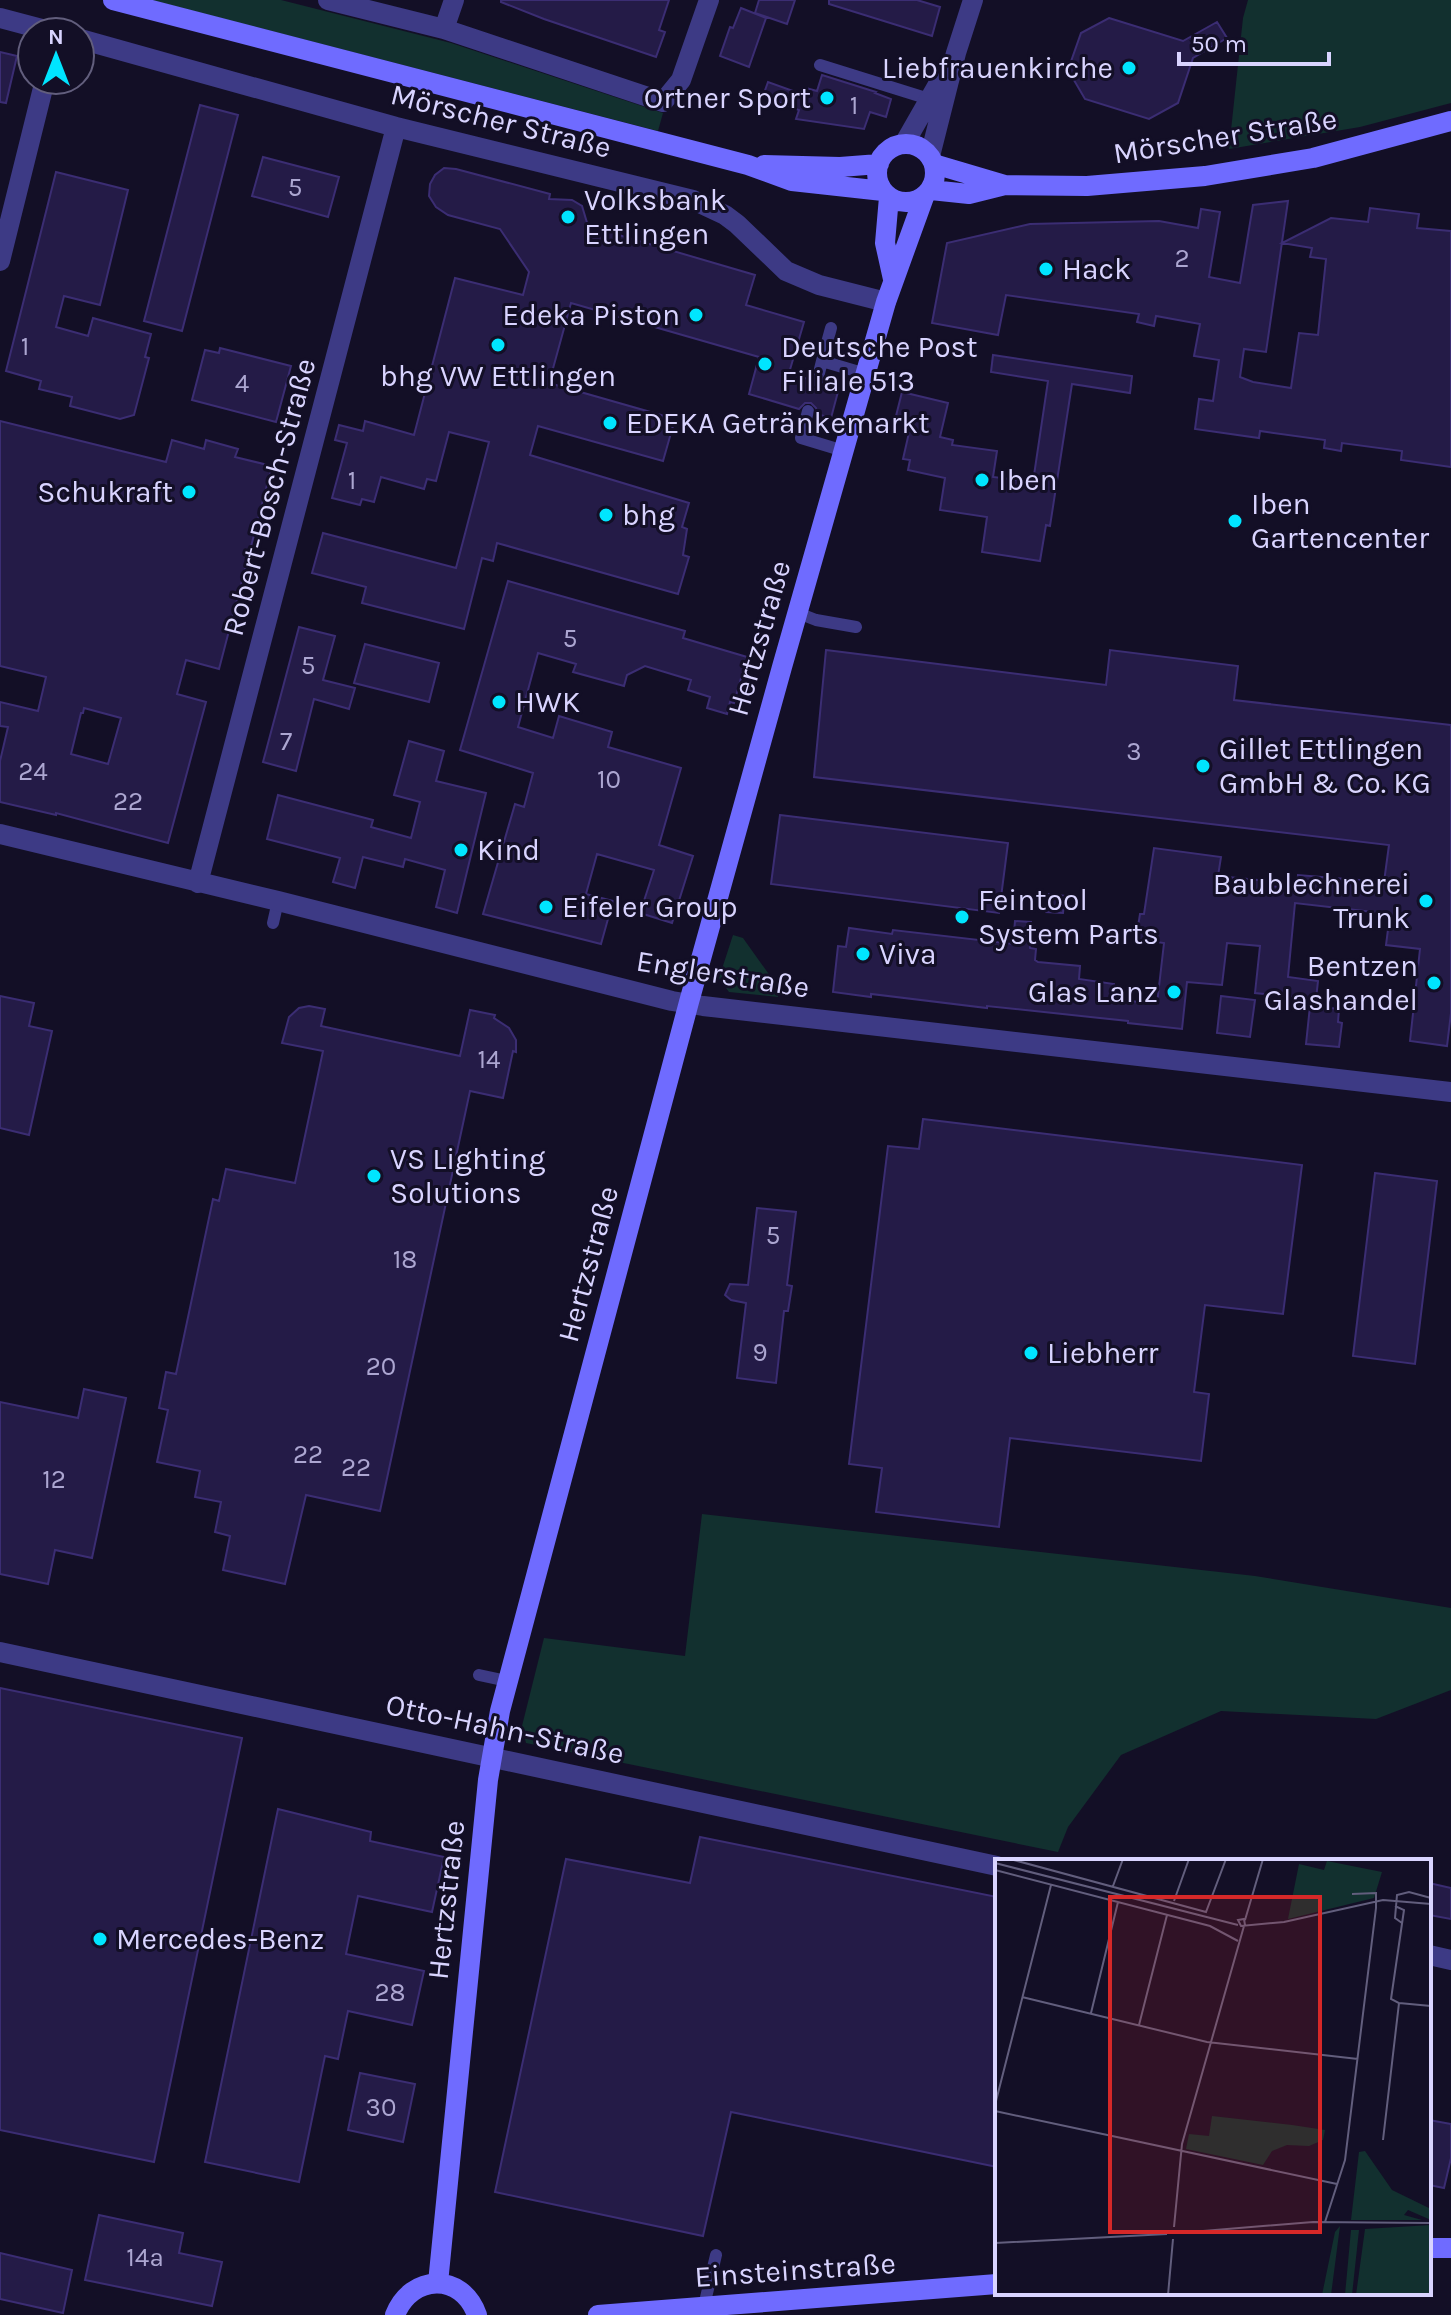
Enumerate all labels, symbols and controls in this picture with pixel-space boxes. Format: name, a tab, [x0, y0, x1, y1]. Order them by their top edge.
north arrow	[16, 16, 96, 96]
scale bar	[1179, 16, 1329, 66]
text: N	[48, 24, 64, 50]
text: 50 m	[1191, 30, 1247, 58]
place label: Liebfrauenkirche	[882, 50, 1113, 86]
marker: Liebfrauenkirche	[1120, 59, 1138, 77]
street label: Mörscher Straße	[387, 76, 615, 166]
place label: Ortner Sport	[644, 80, 811, 116]
marker: Ortner Sport	[818, 89, 836, 107]
house number: 1	[850, 90, 858, 121]
street label: Mörscher Straße	[1111, 101, 1339, 171]
house number: 5	[288, 172, 302, 203]
place label: Volksbank Ettlingen	[584, 182, 727, 252]
marker: Volksbank Ettlingen	[559, 208, 577, 226]
house number: 2	[1174, 243, 1190, 274]
place label: Hack	[1062, 251, 1131, 287]
marker: Hack	[1037, 260, 1055, 278]
place label: Edeka Piston	[502, 297, 680, 333]
marker: Edeka Piston	[687, 306, 705, 324]
place label: Deutsche Post Filiale 513	[781, 329, 978, 399]
house number: 1	[21, 331, 29, 362]
marker: bhg VW Ettlingen	[489, 336, 507, 354]
street label: Robert-Bosch-Straße	[215, 354, 323, 640]
marker: Deutsche Post Filiale 513	[756, 355, 774, 373]
place label: bhg VW Ettlingen	[380, 358, 616, 394]
house number: 4	[235, 368, 249, 399]
place label: EDEKA Getränkemarkt	[626, 405, 930, 441]
marker: EDEKA Getränkemarkt	[601, 414, 619, 432]
place label: Iben	[998, 462, 1058, 498]
house number: 1	[348, 465, 356, 496]
marker: Iben	[973, 471, 991, 489]
place label: Schukraft	[37, 474, 173, 510]
marker: Schukraft	[180, 483, 198, 501]
place label: Iben Gartencenter	[1251, 486, 1429, 556]
place label: bhg	[622, 497, 675, 533]
marker: bhg	[597, 506, 615, 524]
marker: Iben Gartencenter	[1226, 512, 1244, 530]
street label: Hertzstraße	[720, 556, 798, 720]
house number: 5	[563, 623, 577, 654]
house number: 5	[301, 650, 315, 681]
place label: HWK	[515, 684, 580, 720]
marker: HWK	[490, 693, 508, 711]
house number: 7	[280, 726, 292, 757]
place label: Gillet Ettlingen GmbH & Co. KG	[1219, 731, 1431, 801]
house number: 3	[1126, 736, 1142, 767]
house number: 24	[18, 756, 48, 787]
marker: Gillet Ettlingen GmbH & Co. KG	[1194, 757, 1212, 775]
house number: 10	[597, 764, 621, 795]
house number: 22	[113, 786, 143, 817]
place label: Kind	[477, 832, 540, 868]
marker: Kind	[452, 841, 470, 859]
place label: Baublechnerei Trunk	[1213, 866, 1410, 936]
place label: Feintool System Parts	[978, 882, 1159, 952]
place label: Eifeler Group	[562, 889, 738, 925]
marker: Baublechnerei Trunk	[1417, 892, 1435, 910]
marker: Eifeler Group	[537, 898, 555, 916]
marker: Feintool System Parts	[953, 908, 971, 926]
place label: Viva	[879, 936, 936, 972]
street label: Englerstraße	[634, 943, 812, 1005]
marker: Viva	[854, 945, 872, 963]
place label: Bentzen Glashandel	[1264, 948, 1418, 1018]
place label: Glas Lanz	[1028, 974, 1158, 1010]
marker: Bentzen Glashandel	[1425, 974, 1443, 992]
marker: Glas Lanz	[1165, 983, 1183, 1001]
house number: 14	[477, 1044, 501, 1075]
place label: VS Lighting Solutions	[390, 1141, 545, 1211]
marker: VS Lighting Solutions	[365, 1167, 383, 1185]
street label: Hertzstraße	[550, 1182, 626, 1346]
house number: 5	[766, 1220, 780, 1251]
house number: 18	[393, 1244, 417, 1275]
place label: Liebherr	[1047, 1335, 1159, 1371]
house number: 9	[752, 1337, 768, 1368]
marker: Liebherr	[1022, 1344, 1040, 1362]
house number: 20	[366, 1351, 396, 1382]
house number: 22	[293, 1439, 323, 1470]
house number: 22	[341, 1452, 371, 1483]
house number: 12	[42, 1464, 66, 1495]
street label: Otto-Hahn-Straße	[383, 1686, 627, 1772]
street label: Hertzstraße	[420, 1819, 472, 1981]
inset map	[995, 1859, 1431, 2295]
place label: Mercedes-Benz	[116, 1921, 324, 1957]
marker: Mercedes-Benz	[91, 1930, 109, 1948]
house number: 28	[374, 1977, 406, 2008]
house number: 30	[366, 2092, 396, 2123]
house number: 14a	[126, 2242, 164, 2273]
street label: Einsteinstraße	[693, 2245, 897, 2295]

